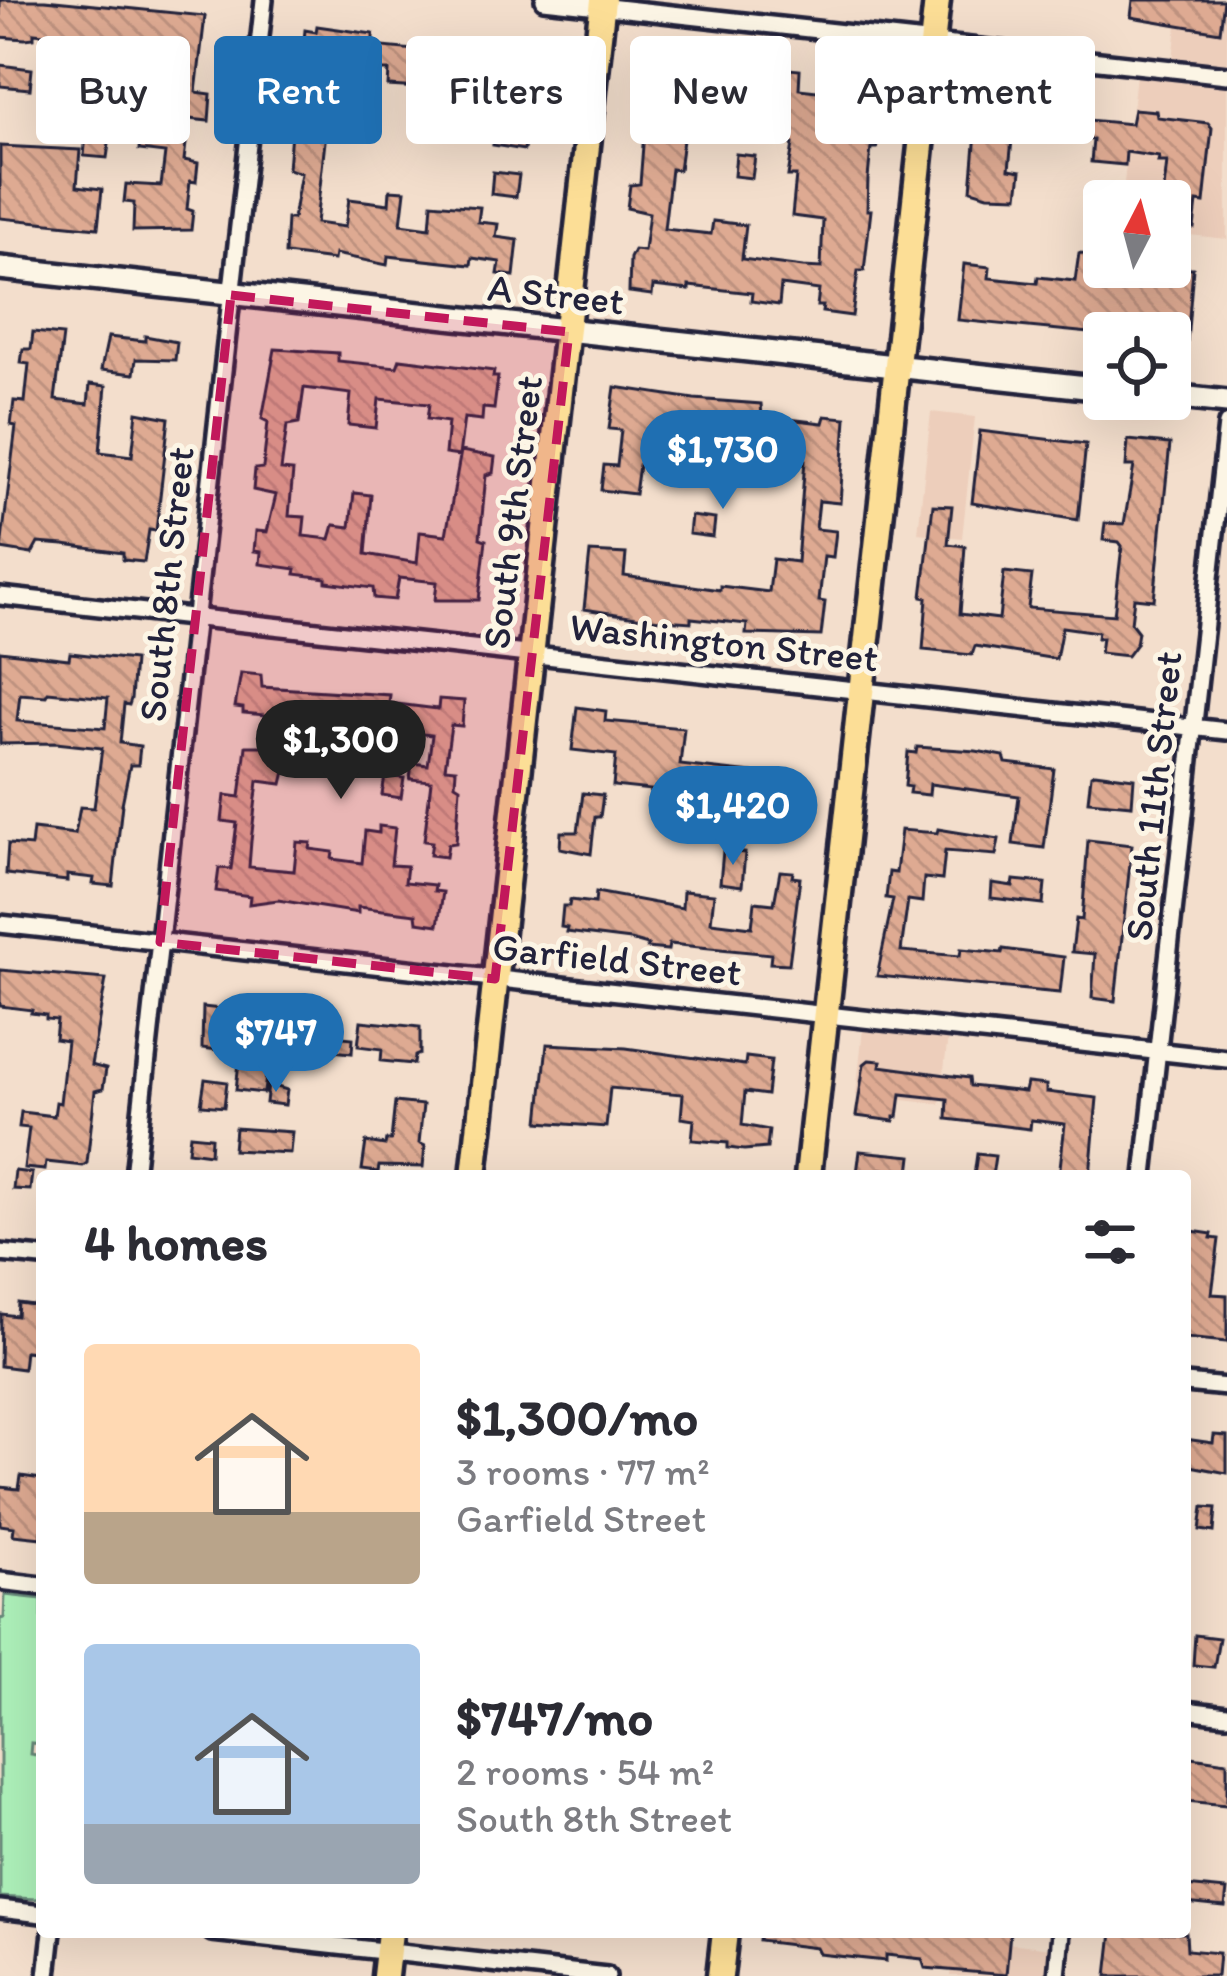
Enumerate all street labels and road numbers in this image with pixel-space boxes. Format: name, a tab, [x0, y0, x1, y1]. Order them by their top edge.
street label: A Street	[486, 263, 626, 325]
street label: South 9th Street	[472, 373, 552, 651]
street label: South 8th Street	[128, 444, 204, 724]
street label: Washington Street	[567, 602, 881, 682]
street label: South 11th Street	[1114, 649, 1192, 943]
street label: Garfield Street	[490, 923, 744, 995]

